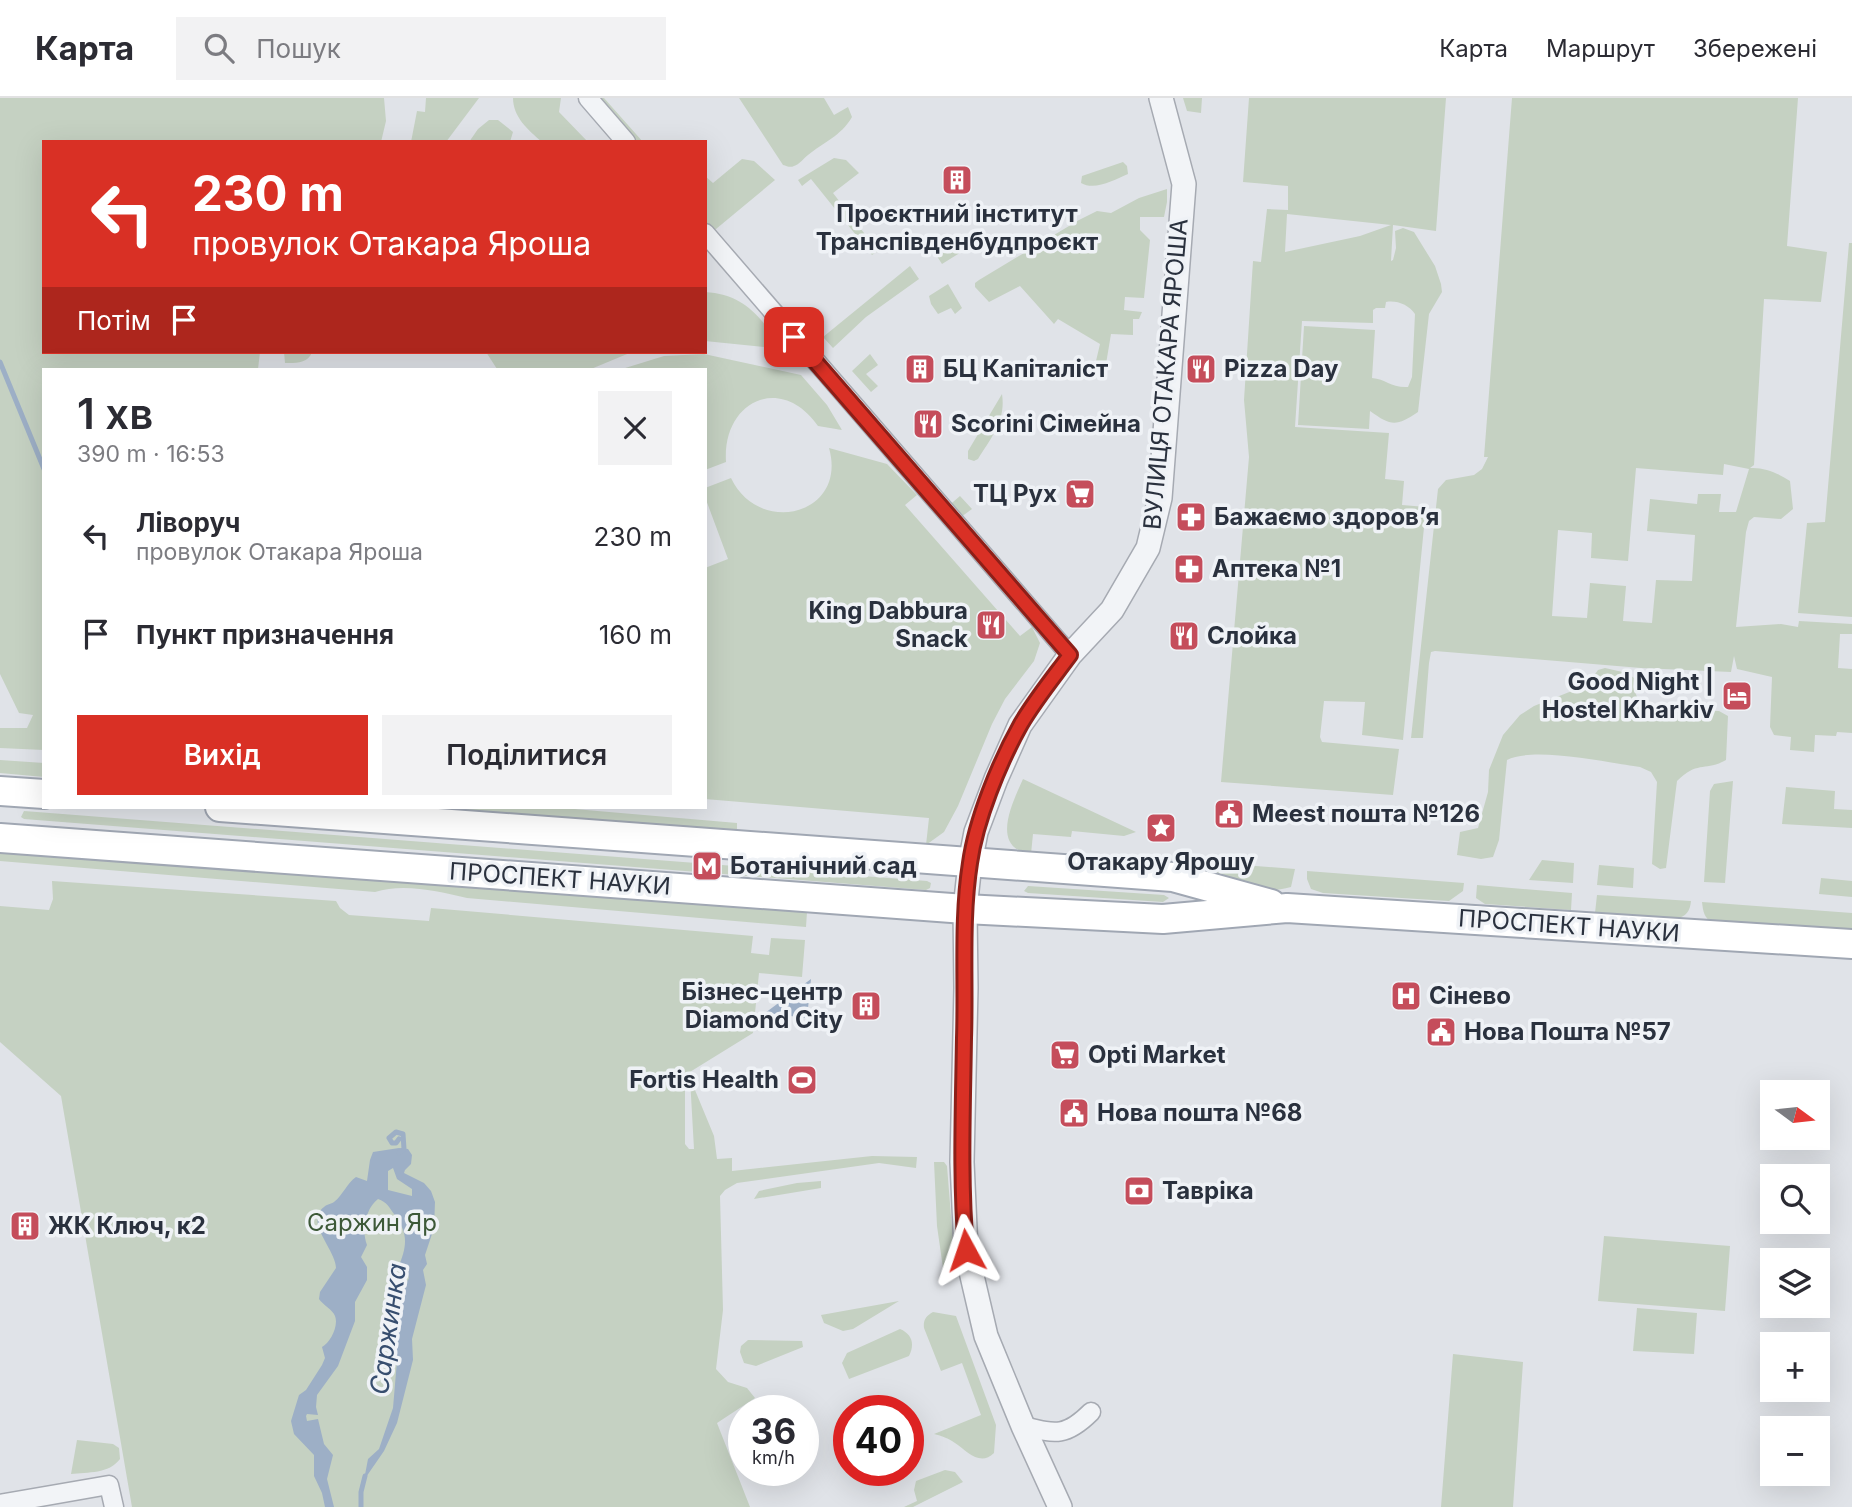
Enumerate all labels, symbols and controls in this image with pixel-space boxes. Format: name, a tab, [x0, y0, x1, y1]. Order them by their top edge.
search box	[176, 17, 666, 80]
text: Карта	[35, 28, 134, 68]
icon: search	[200, 29, 238, 67]
text: Пошук	[256, 33, 341, 64]
text: Карта	[1439, 34, 1508, 63]
text: Маршрут	[1546, 34, 1655, 63]
text: Збережені	[1693, 34, 1817, 63]
building icon: Проєктний інститут Транспівденбудпроєкт	[940, 163, 974, 197]
text: 230 m	[192, 164, 344, 223]
icon: left	[77, 168, 168, 259]
place label: Проєктний інститут Транспівденбудпроєкт	[816, 199, 1098, 256]
street label: ВУЛИЦЯ ОТАКАРА ЯРОША	[1137, 217, 1194, 531]
text: провулок Отакара Яроша	[192, 224, 591, 263]
icon: arrive	[165, 301, 203, 339]
text: Потім	[77, 305, 151, 336]
pin	[764, 307, 824, 367]
icon: arrive	[775, 318, 813, 356]
building icon: БЦ Капіталіст	[903, 352, 937, 386]
restaurant icon: Pizza Day	[1184, 352, 1218, 386]
place label: БЦ Капіталіст	[943, 354, 1108, 383]
place label: Pizza Day	[1224, 354, 1339, 383]
text: 1 хв	[77, 388, 153, 439]
button: close	[598, 391, 672, 465]
restaurant icon: Scorini Сімейна	[911, 407, 945, 441]
place label: Scorini Сімейна	[951, 409, 1141, 438]
text: 390 m · 16:53	[77, 440, 225, 468]
supermarket icon: ТЦ Рух	[1063, 477, 1097, 511]
place label: ТЦ Рух	[973, 479, 1057, 508]
pharmacy icon: Бажаємо здоровʼя	[1174, 500, 1208, 534]
place label: Бажаємо здоровʼя	[1214, 502, 1439, 531]
text: Ліворуч	[136, 507, 240, 538]
icon: left	[77, 517, 115, 555]
text: 230 m	[594, 521, 672, 552]
text: провулок Отакара Яроша	[136, 538, 423, 566]
pharmacy icon: Аптека №1	[1172, 552, 1206, 586]
place label: Аптека №1	[1212, 554, 1341, 583]
place label: King Dabbura Snack	[808, 596, 968, 653]
restaurant icon: King Dabbura Snack	[974, 608, 1008, 642]
icon: arrive	[77, 615, 115, 653]
text: Пункт призначення	[136, 619, 394, 650]
text: 160 m	[599, 619, 672, 650]
restaurant icon: Слойка	[1167, 619, 1201, 653]
place label: Слойка	[1207, 621, 1297, 650]
place label: Good Night | Hostel Kharkiv	[1542, 667, 1715, 724]
hotel icon: Good Night | Hostel Kharkiv	[1720, 679, 1754, 713]
button: Вихід	[77, 715, 368, 795]
button: Поділитися	[382, 715, 672, 795]
public building icon: Meest пошта №126	[1212, 797, 1246, 831]
place label: Meest пошта №126	[1252, 799, 1480, 828]
place icon: Отакару Ярошу	[1144, 811, 1178, 845]
place label: Отакару Ярошу	[1067, 847, 1255, 876]
metro station icon: Ботанічний сад	[690, 849, 724, 883]
place label: Ботанічний сад	[730, 851, 917, 880]
street label: ПРОСПЕКТ НАУКИ	[448, 856, 672, 901]
street label: ПРОСПЕКТ НАУКИ	[1457, 903, 1681, 948]
place label: Бізнес-центр Diamond City	[681, 977, 844, 1034]
hospital icon: Сінево	[1389, 979, 1423, 1013]
place label: Сінево	[1429, 981, 1511, 1010]
building icon: Бізнес-центр Diamond City	[849, 989, 883, 1023]
public building icon: Нова Пошта №57	[1424, 1015, 1458, 1049]
place label: Нова Пошта №57	[1464, 1017, 1671, 1046]
supermarket icon: Opti Market	[1048, 1038, 1082, 1072]
place label: Opti Market	[1088, 1040, 1226, 1069]
sports icon: Fortis Health	[785, 1063, 819, 1097]
place label: Fortis Health	[629, 1065, 779, 1094]
north arrow	[1760, 1080, 1830, 1150]
map controls	[1760, 1080, 1830, 1486]
public building icon: Нова пошта №68	[1057, 1096, 1091, 1130]
place label: Нова пошта №68	[1097, 1098, 1302, 1127]
button: search	[1760, 1164, 1830, 1234]
bank icon: Тавріка	[1122, 1174, 1156, 1208]
place label: Тавріка	[1162, 1176, 1254, 1205]
park label: Саржин Яр	[307, 1208, 437, 1237]
building icon: ЖК Ключ, к2	[8, 1209, 42, 1243]
place label: ЖК Ключ, к2	[48, 1211, 206, 1240]
position arrow	[929, 1213, 1003, 1287]
button: layers	[1760, 1248, 1830, 1318]
water label: Саржинка	[363, 1261, 412, 1397]
button: +	[1760, 1332, 1830, 1402]
speed limit sign: 40	[833, 1395, 924, 1486]
text: 36	[751, 1410, 796, 1452]
button: −	[1760, 1416, 1830, 1486]
text: km/h	[752, 1447, 795, 1468]

